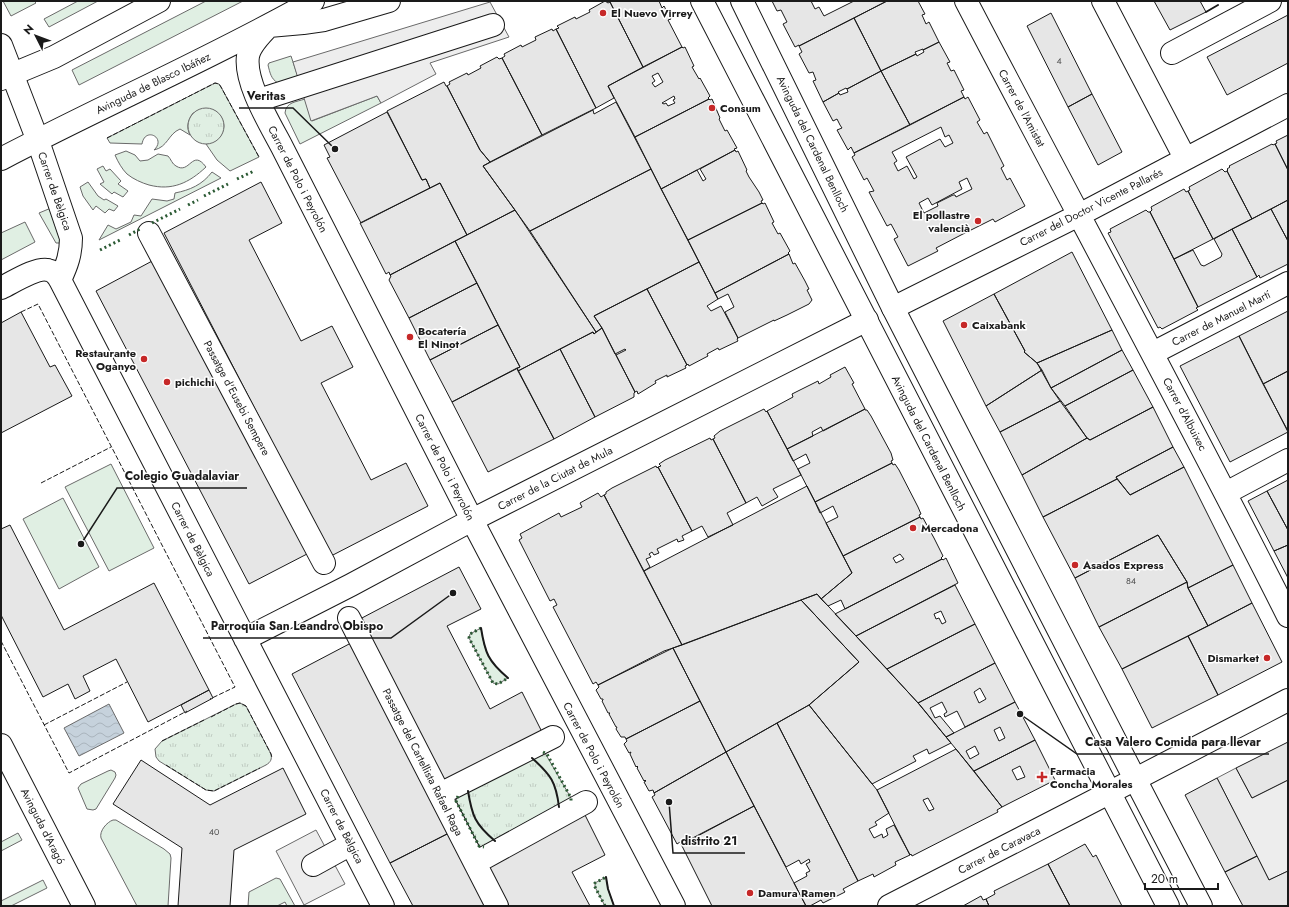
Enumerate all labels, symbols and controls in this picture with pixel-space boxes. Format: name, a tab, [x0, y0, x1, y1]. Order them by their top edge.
place label: El Nuevo Virrey	[611, 5, 693, 21]
marker: El Nuevo Virrey	[598, 8, 608, 18]
north arrow	[16, 16, 56, 56]
text: N	[20, 21, 37, 38]
street label: Avinguda de Blasco Ibáñez	[93, 48, 213, 118]
house number: 4	[1056, 54, 1062, 67]
street label: Carrer de l'Amistat	[995, 66, 1049, 150]
street label: Avinguda del Cardenal Benlloch	[773, 73, 853, 215]
callout: Veritas	[239, 84, 293, 108]
text: Veritas	[246, 87, 286, 105]
place label: Consum	[720, 100, 761, 116]
marker: Consum	[707, 103, 717, 113]
street label: Carrer de Polo i Peyrolón	[264, 123, 332, 235]
street label: Carrer de Bèlgica	[34, 150, 76, 232]
street label: Carrer del Doctor Vicente Pallarés	[1017, 164, 1166, 250]
place label: El pollastre valencià	[913, 207, 970, 236]
marker: El pollastre valencià	[973, 216, 983, 226]
street label: Carrer de Manuel Martí	[1169, 286, 1274, 350]
place label: Caixabank	[972, 317, 1026, 333]
marker: Caixabank	[959, 320, 969, 330]
place label: Bocatería El Ninot	[418, 323, 467, 352]
marker: Bocatería El Ninot	[405, 332, 415, 342]
street label: Passatge d'Eusebi Sempere	[200, 338, 274, 459]
place label: Restaurante Oganyo	[75, 345, 137, 374]
marker: Restaurante Oganyo	[139, 354, 149, 364]
street label: Avinguda del Cardenal Benlloch	[888, 373, 970, 513]
place label: pichichi	[175, 374, 214, 390]
street label: Carrer d'Albuixec	[1159, 375, 1211, 453]
marker: pichichi	[162, 377, 172, 387]
street label: Carrer de Polo i Peyrolón	[411, 411, 479, 523]
street label: Carrer de la Ciutat de Mula	[495, 442, 615, 514]
callout: Colegio Guadalaviar	[117, 464, 247, 488]
text: Colegio Guadalaviar	[125, 467, 239, 485]
street label: Carrer de Bèlgica	[167, 499, 219, 579]
place label: Mercadona	[921, 520, 978, 536]
marker: Mercadona	[908, 523, 918, 533]
place label: Asados Express	[1082, 557, 1164, 573]
marker: Asados Express	[1070, 560, 1080, 570]
house number: 84	[1126, 574, 1136, 587]
callout: Parroquia San Leandro Obispo	[203, 614, 391, 638]
text: Parroquia San Leandro Obispo	[211, 617, 383, 635]
place label: Dismarket	[1207, 650, 1259, 666]
marker: Dismarket	[1262, 653, 1272, 663]
street label: Passatge del Cartellista Rafael Raga	[379, 685, 467, 839]
street label: Carrer de Polo i Peyrolón	[559, 699, 629, 811]
callout: Casa Valero Comida para llevar	[1077, 730, 1269, 754]
text: Casa Valero Comida para llevar	[1085, 733, 1261, 751]
place label: Farmacia Concha Morales	[1050, 763, 1132, 792]
marker: Farmacia Concha Morales	[1037, 772, 1047, 782]
street label: Avinguda d'Aragó	[17, 785, 69, 867]
street label: Carrer de Bèlgica	[316, 786, 368, 866]
street label: Carrer de Caravaca	[955, 822, 1043, 878]
house number: 40	[209, 825, 220, 838]
callout: distrito 21	[673, 829, 745, 853]
text: distrito 21	[681, 832, 737, 850]
scale bar	[1145, 865, 1218, 891]
text: 20 m	[1151, 870, 1178, 888]
place label: Damura Ramen	[758, 885, 836, 901]
marker: Damura Ramen	[745, 888, 755, 898]

